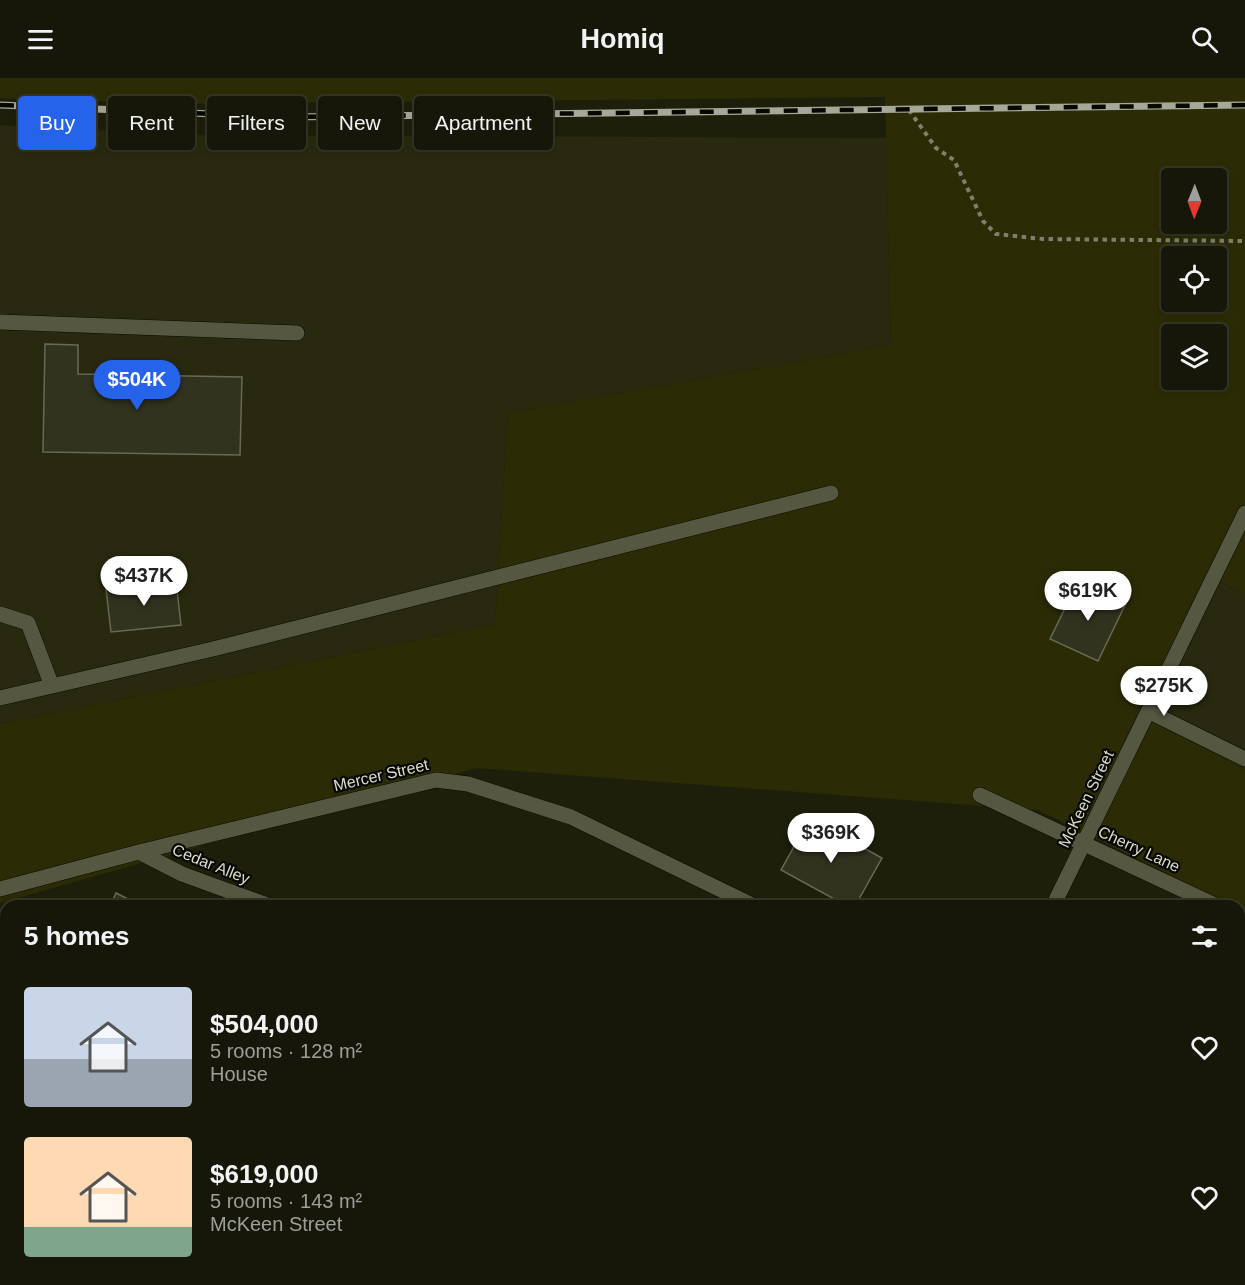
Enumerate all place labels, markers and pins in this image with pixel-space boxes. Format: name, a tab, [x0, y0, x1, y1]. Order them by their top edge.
pin: $504K	[95, 360, 179, 411]
pin: $437K	[102, 556, 186, 607]
pin: $619K	[1046, 571, 1130, 622]
pin: $275K	[1122, 666, 1206, 717]
pin: $369K	[789, 813, 873, 864]

